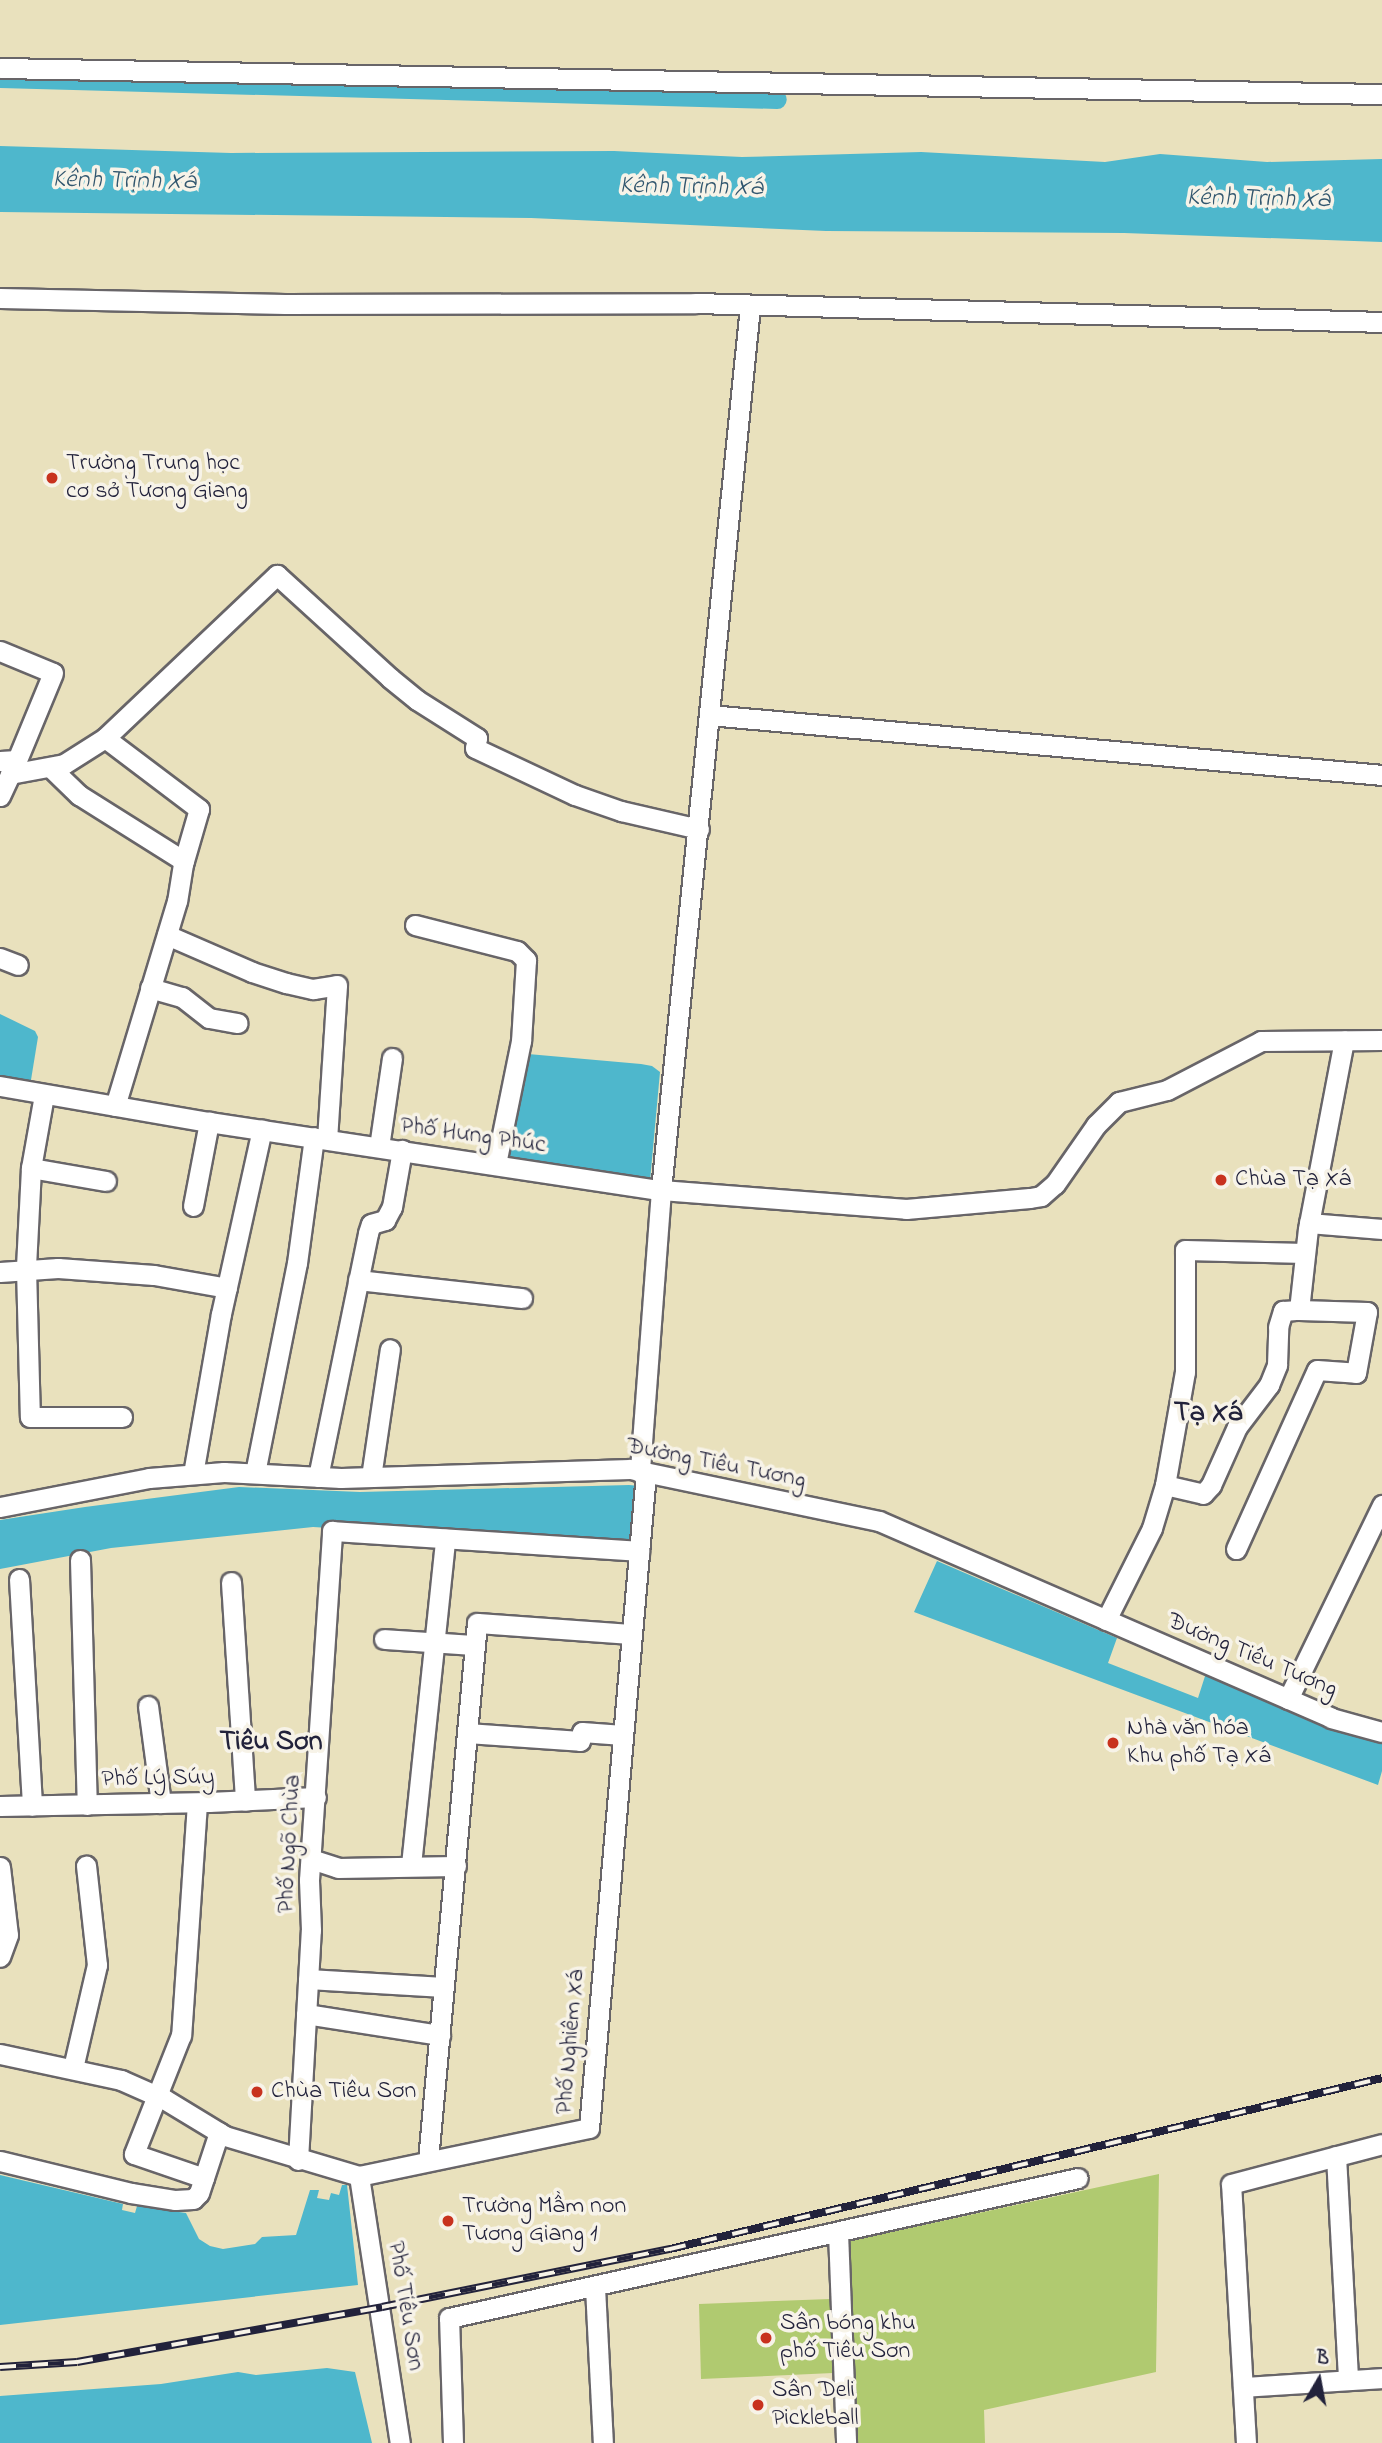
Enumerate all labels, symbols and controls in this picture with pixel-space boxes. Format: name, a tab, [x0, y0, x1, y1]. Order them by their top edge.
water label: Kênh Trịnh Xá	[52, 165, 196, 199]
water label: Kênh Trịnh Xá	[619, 171, 763, 205]
water label: Kênh Trịnh Xá	[1186, 183, 1330, 217]
place label: Trường Trung học cơ sở Tương Giang	[66, 450, 248, 506]
marker: Trường Trung học cơ sở Tương Giang	[44, 470, 60, 486]
street label: Phố Hưng Phúc	[398, 1112, 548, 1160]
place label: Chùa Tạ Xá	[1235, 1166, 1351, 1194]
marker: Chùa Tạ Xá	[1213, 1172, 1229, 1188]
district label: Tạ Xá	[1174, 1397, 1242, 1431]
street label: Đường Tiêu Tương	[624, 1433, 808, 1495]
street label: Đường Tiêu Tương	[1163, 1607, 1341, 1705]
place label: Nhà văn hóa Khu phố Tạ Xá	[1127, 1715, 1271, 1771]
district label: Tiêu Sơn	[220, 1726, 322, 1760]
marker: Nhà văn hóa Khu phố Tạ Xá	[1105, 1735, 1121, 1751]
street label: Phố Lý Súy	[101, 1764, 215, 1794]
street label: Phố Ngõ Chùa	[272, 1774, 308, 1914]
street label: Phố Nghiêm Xá	[550, 1968, 592, 2116]
place label: Chùa Tiêu Sơn	[271, 2078, 416, 2106]
marker: Chùa Tiêu Sơn	[249, 2084, 265, 2100]
place label: Trường Mầm non Tương Giang 1	[462, 2193, 626, 2249]
marker: Trường Mầm non Tương Giang 1	[440, 2213, 456, 2229]
street label: Phố Tiêu Sơn	[381, 2239, 429, 2373]
place label: Sân bóng khu phố Tiêu Sơn	[780, 2310, 916, 2366]
marker: Sân bóng khu phố Tiêu Sơn	[758, 2330, 774, 2346]
text: B	[1314, 2344, 1331, 2373]
north arrow	[1284, 2345, 1354, 2415]
place label: Sân Deli Pickleball	[772, 2377, 858, 2433]
marker: Sân Deli Pickleball	[750, 2397, 766, 2413]

